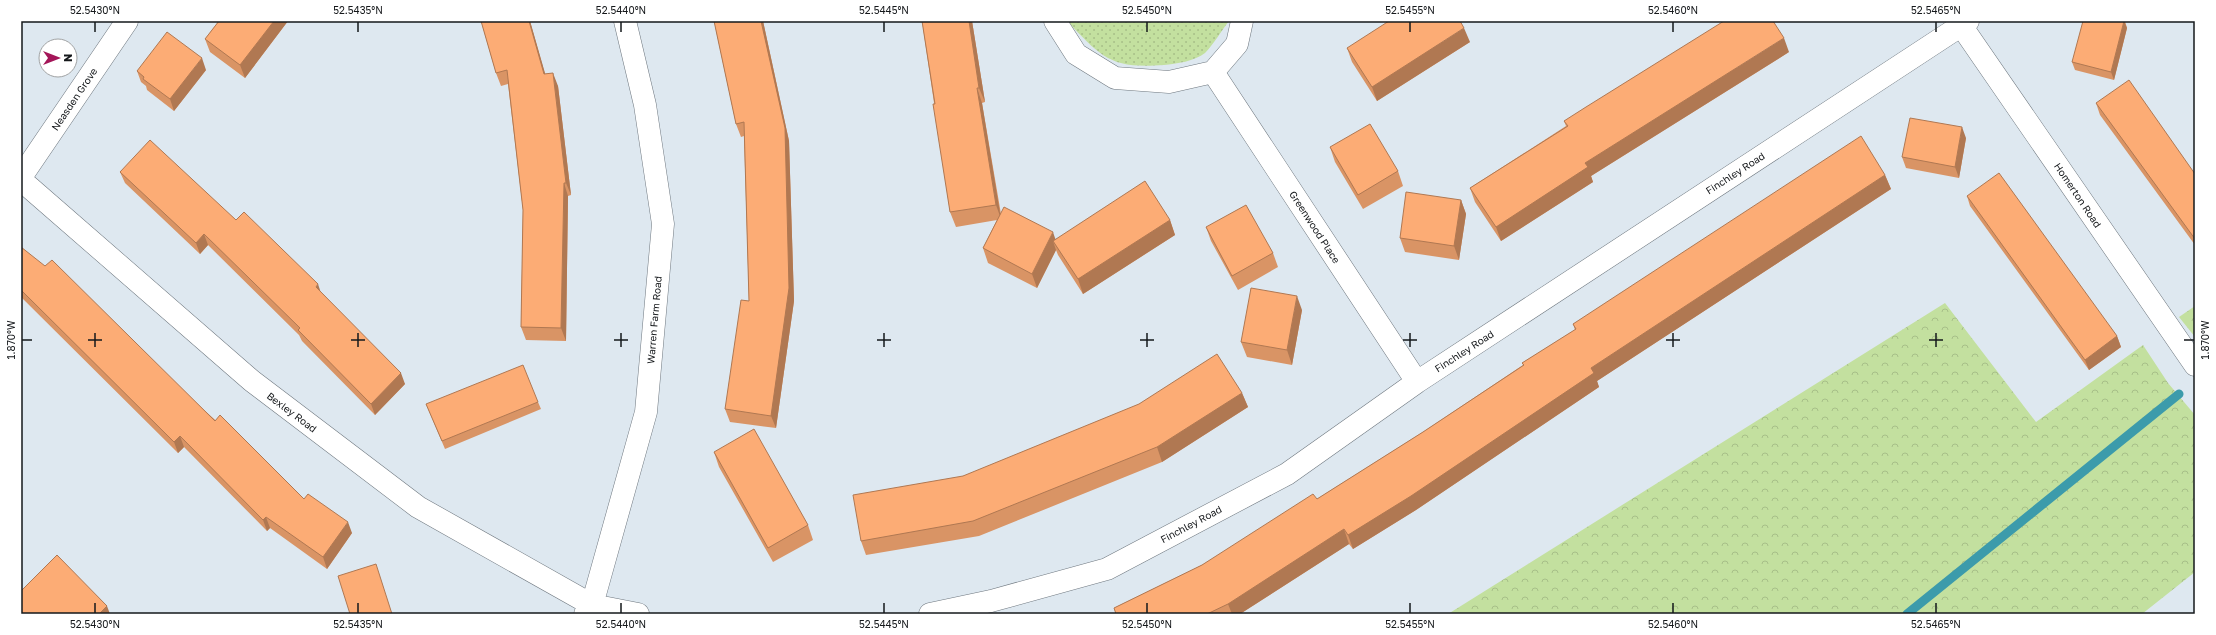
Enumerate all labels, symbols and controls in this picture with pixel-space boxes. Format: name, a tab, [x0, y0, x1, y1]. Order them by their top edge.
text: 52.5430°N	[70, 4, 120, 16]
text: 52.5435°N	[333, 4, 383, 16]
text: 52.5440°N	[596, 4, 646, 16]
text: 52.5445°N	[859, 4, 909, 16]
text: 52.5450°N	[1122, 4, 1172, 16]
text: 52.5455°N	[1385, 4, 1435, 16]
text: 52.5460°N	[1648, 4, 1698, 16]
text: 52.5465°N	[1911, 4, 1961, 16]
north arrow	[38, 38, 78, 78]
text: N	[62, 54, 75, 62]
street label: Neasden Grove	[49, 65, 99, 133]
street label: Finchley Road	[1703, 150, 1767, 196]
street label: Homerton Road	[2052, 160, 2104, 230]
street label: Greenwood Place	[1287, 189, 1343, 266]
street label: Warren Farm Road	[644, 276, 664, 364]
text: 1.870°W	[5, 320, 17, 359]
text: 1.870°W	[2199, 320, 2211, 359]
street label: Finchley Road	[1432, 328, 1496, 374]
street label: Bexley Road	[265, 389, 319, 435]
street label: Finchley Road	[1158, 503, 1224, 545]
text: 52.5430°N	[70, 618, 120, 630]
text: 52.5435°N	[333, 618, 383, 630]
text: 52.5440°N	[596, 618, 646, 630]
text: 52.5445°N	[859, 618, 909, 630]
text: 52.5450°N	[1122, 618, 1172, 630]
text: 52.5455°N	[1385, 618, 1435, 630]
text: 52.5460°N	[1648, 618, 1698, 630]
text: 52.5465°N	[1911, 618, 1961, 630]

